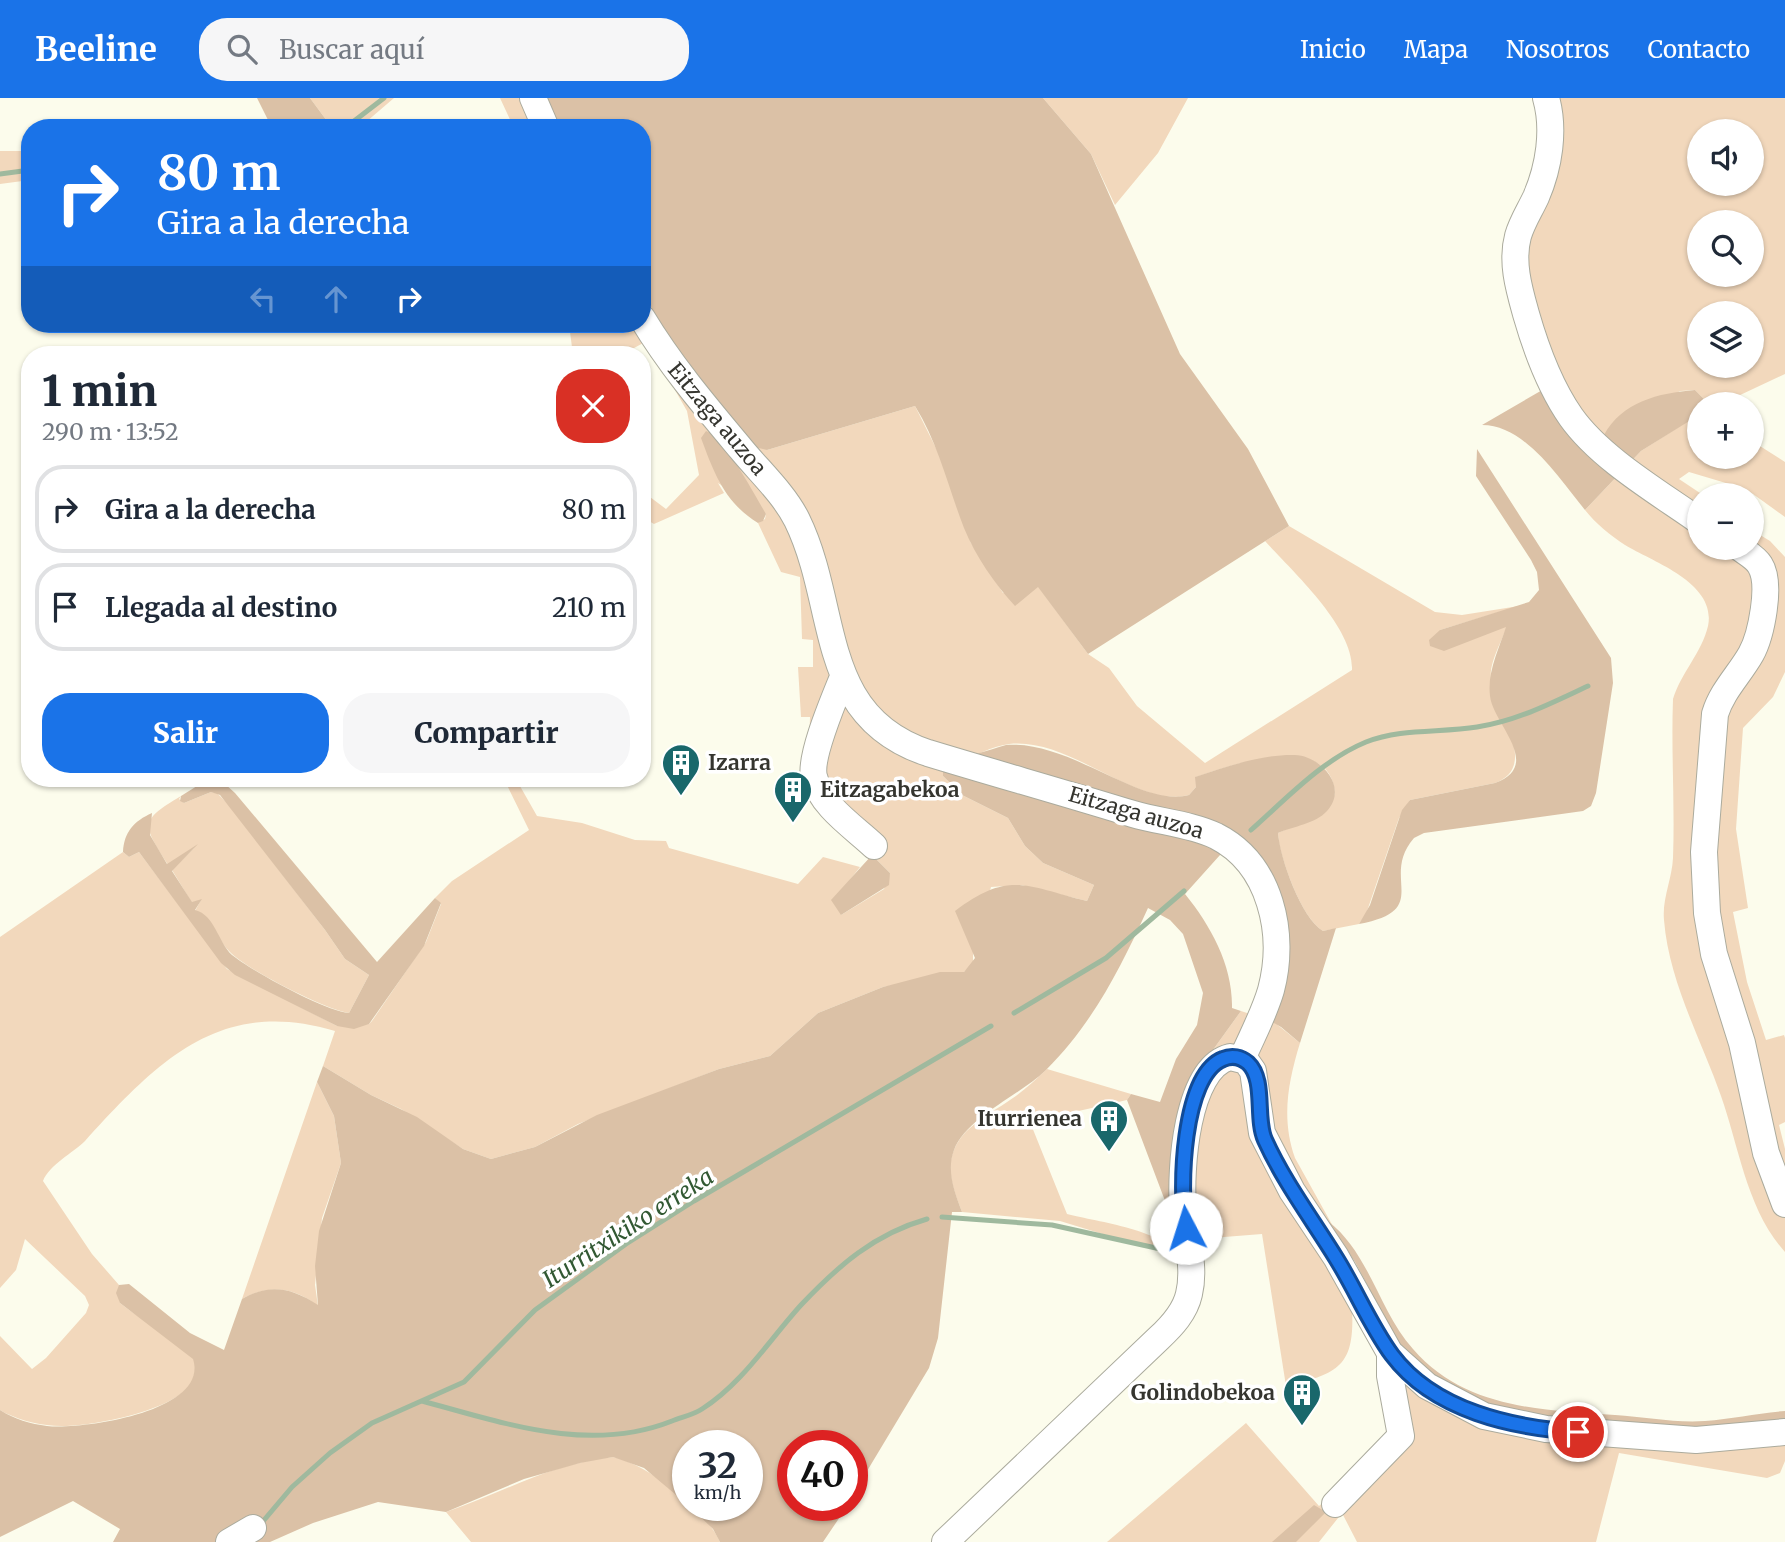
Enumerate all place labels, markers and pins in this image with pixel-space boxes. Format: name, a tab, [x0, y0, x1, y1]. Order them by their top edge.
building icon: Izarra	[660, 742, 702, 797]
place label: Izarra	[708, 749, 771, 776]
building icon: Eitzagabekoa	[772, 769, 814, 824]
place label: Eitzagabekoa	[820, 776, 960, 803]
building icon: Iturrienea	[1088, 1098, 1130, 1153]
place label: Iturrienea	[977, 1105, 1082, 1132]
building icon: Golindobekoa	[1281, 1372, 1323, 1427]
place label: Golindobekoa	[1131, 1379, 1275, 1406]
pin	[1548, 1402, 1608, 1462]

